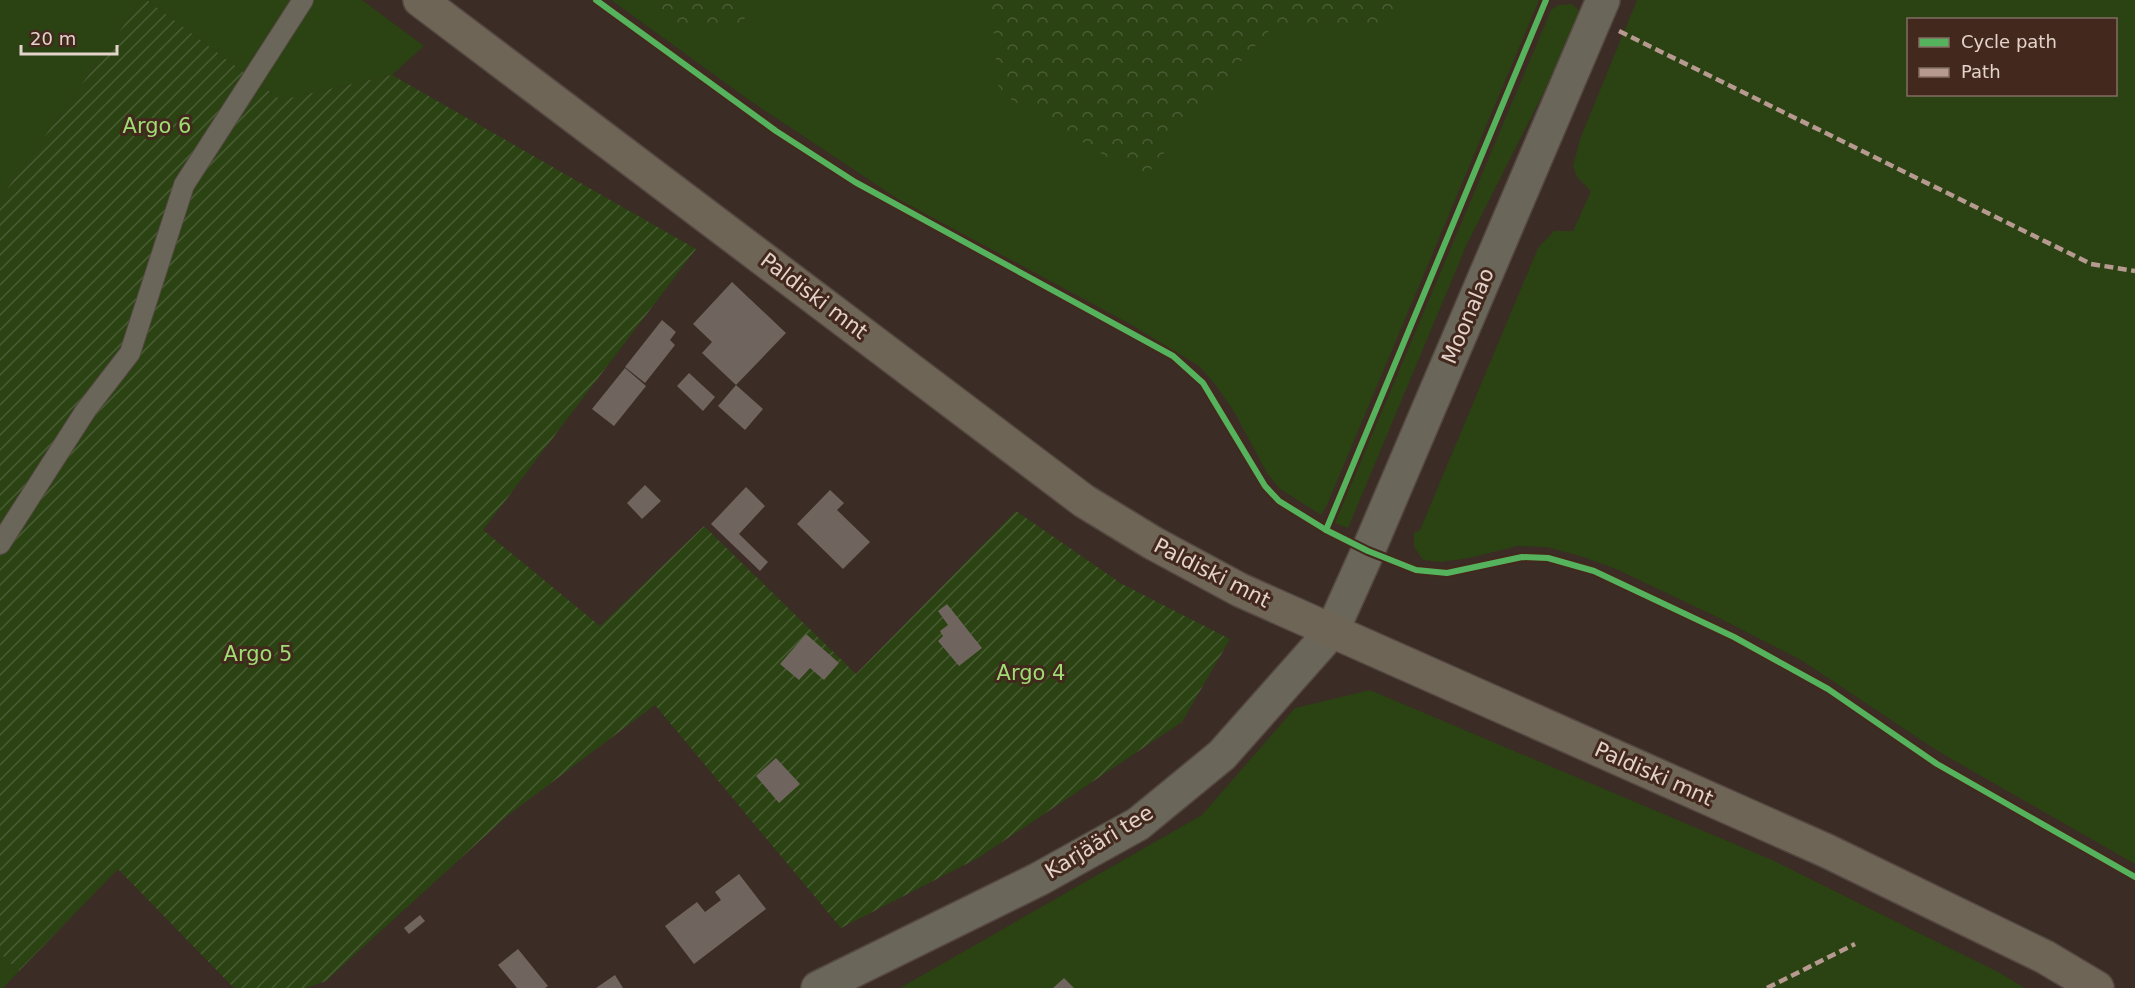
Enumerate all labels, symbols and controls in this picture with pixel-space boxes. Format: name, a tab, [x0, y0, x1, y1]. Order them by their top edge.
scale bar	[21, 18, 117, 56]
legend	[1907, 18, 2117, 96]
text: 20 m	[30, 28, 76, 49]
text: Cycle path	[1961, 31, 2057, 52]
text: Path	[1961, 61, 2001, 82]
park label: Argo 6	[123, 114, 191, 138]
street label: Paldiski mnt	[756, 248, 872, 344]
street label: Moonalao	[1437, 265, 1499, 367]
street label: Paldiski mnt	[1150, 533, 1274, 613]
park label: Argo 5	[224, 642, 292, 666]
park label: Argo 4	[997, 661, 1065, 685]
street label: Paldiski mnt	[1591, 737, 1717, 811]
street label: Karjääri tee	[1041, 800, 1157, 884]

